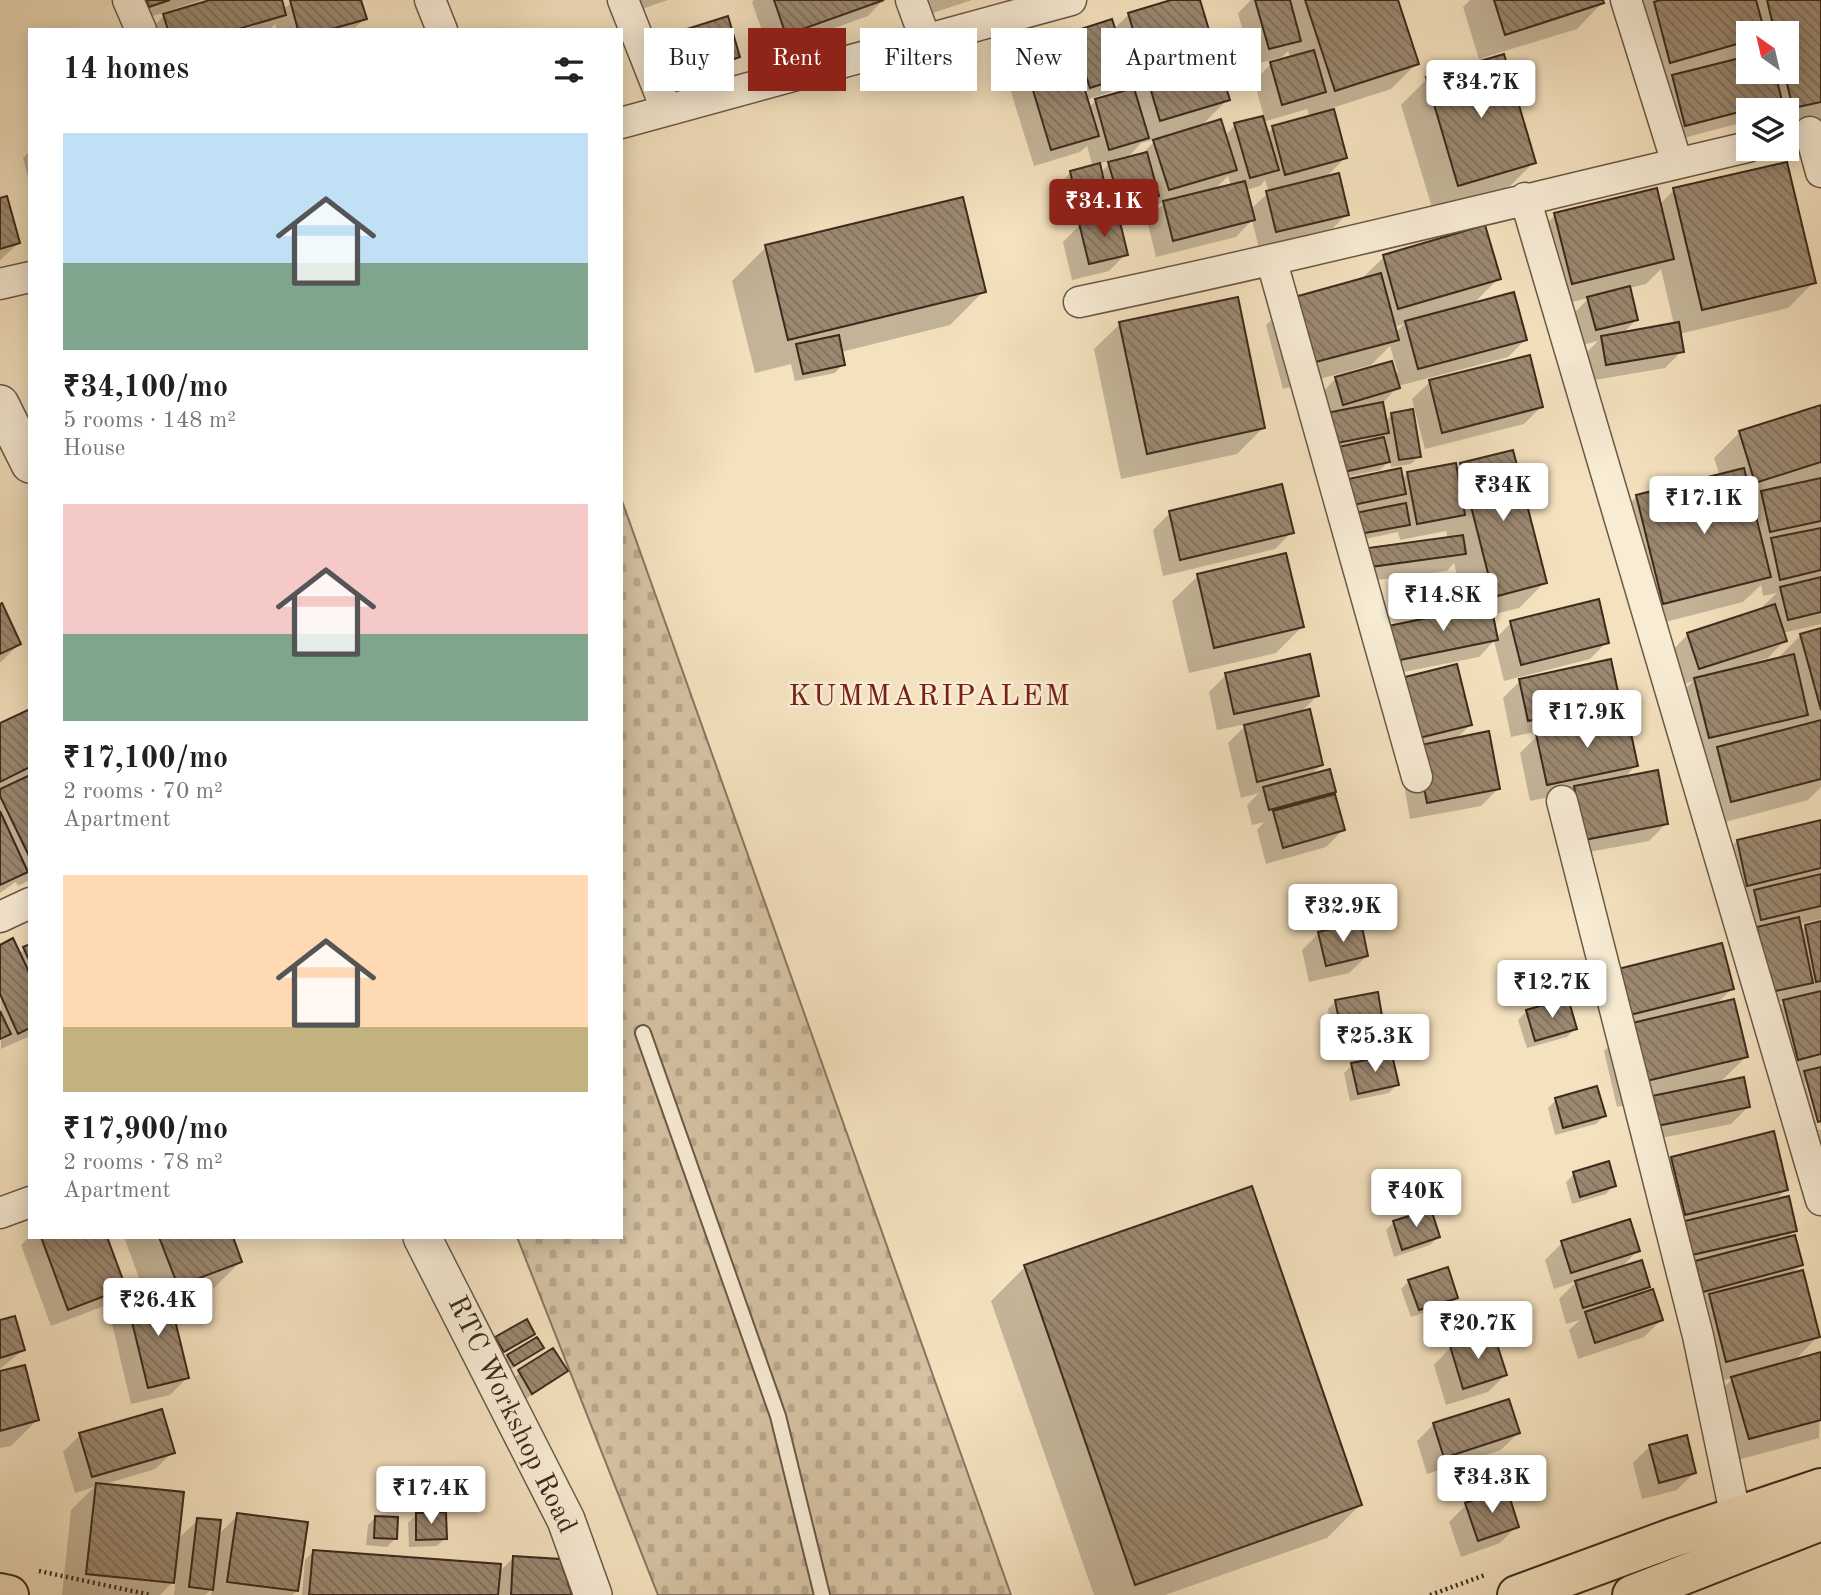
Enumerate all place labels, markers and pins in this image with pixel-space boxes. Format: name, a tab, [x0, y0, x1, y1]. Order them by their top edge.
pin: ₹34.7K	[1424, 60, 1538, 120]
pin: ₹34.1K	[1047, 180, 1161, 239]
pin: ₹34K	[1462, 463, 1544, 523]
pin: ₹17.1K	[1647, 476, 1761, 536]
pin: ₹14.8K	[1386, 574, 1500, 633]
pin: ₹17.9K	[1530, 690, 1644, 750]
pin: ₹32.9K	[1286, 884, 1400, 944]
pin: ₹12.7K	[1495, 960, 1609, 1020]
pin: ₹25.3K	[1318, 1014, 1432, 1074]
pin: ₹40K	[1375, 1170, 1457, 1229]
pin: ₹26.4K	[101, 1278, 215, 1338]
pin: ₹20.7K	[1421, 1302, 1535, 1361]
pin: ₹34.3K	[1435, 1456, 1549, 1515]
pin: ₹17.4K	[374, 1466, 488, 1526]

